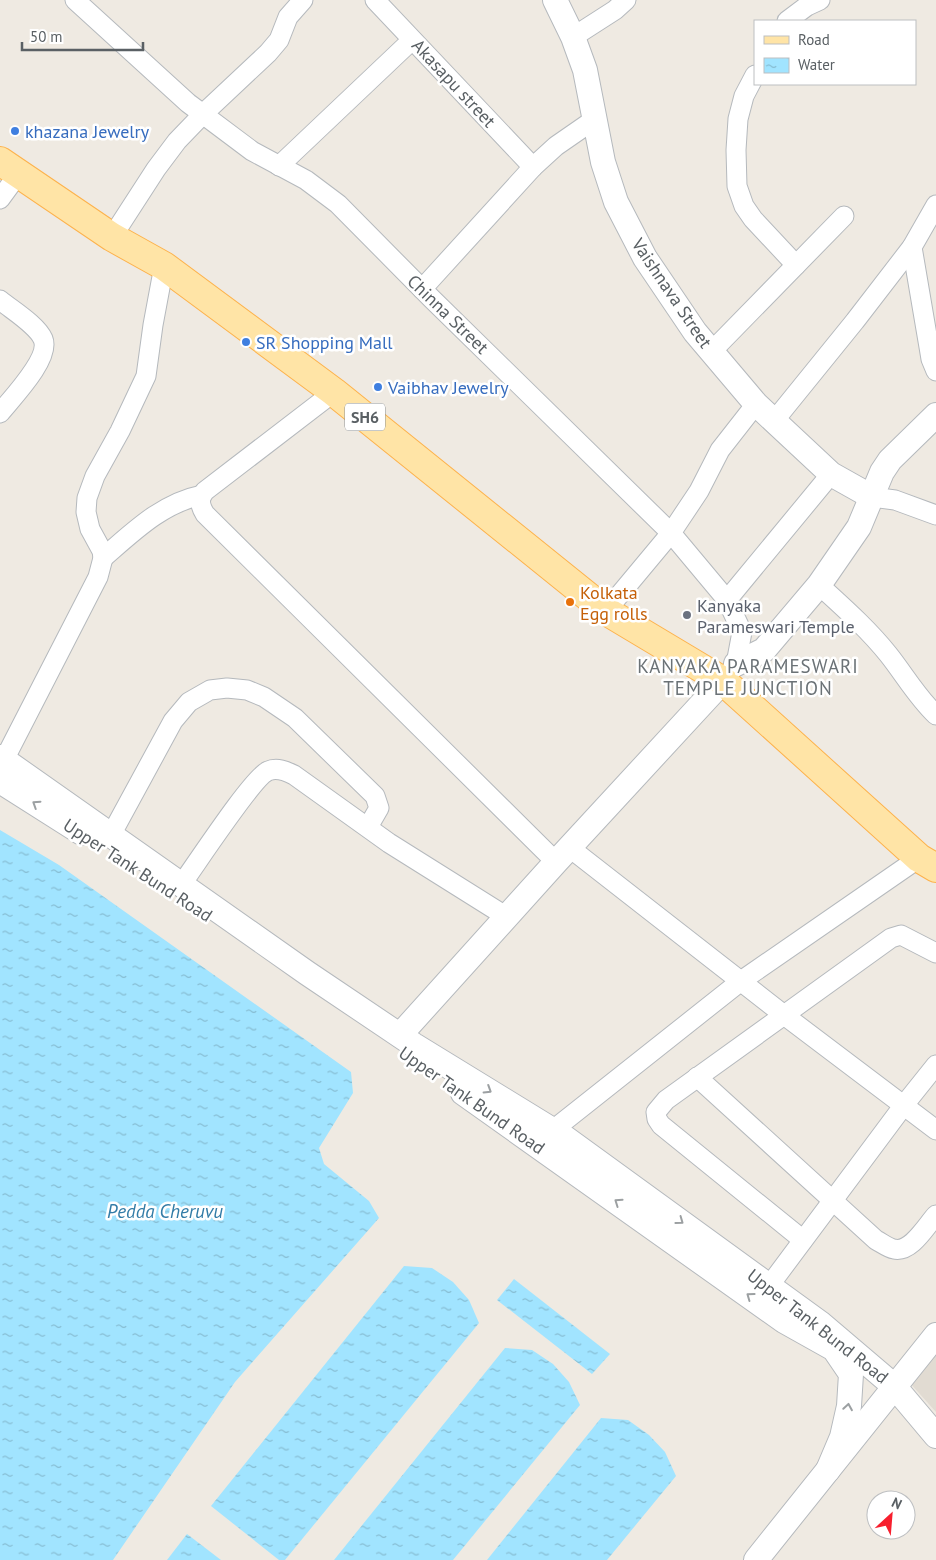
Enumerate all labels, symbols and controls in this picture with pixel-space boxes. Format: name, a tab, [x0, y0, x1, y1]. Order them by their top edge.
scale bar	[22, 20, 144, 52]
legend	[754, 20, 916, 85]
text: 50 m	[30, 27, 63, 46]
text: Road	[798, 30, 830, 49]
street label: Akasapu street	[407, 34, 501, 132]
text: Water	[798, 55, 835, 74]
place label: khazana Jewelry	[25, 120, 150, 143]
marker: khazana Jewelry	[9, 125, 21, 137]
street label: Vaishnava Street	[626, 233, 717, 352]
street label: Chinna Street	[402, 269, 494, 359]
place label: SR Shopping Mall	[256, 331, 393, 354]
marker: SR Shopping Mall	[240, 336, 252, 348]
place label: Vaibhav Jewelry	[387, 376, 509, 399]
marker: Vaibhav Jewelry	[372, 381, 384, 393]
road number: SH6	[345, 404, 385, 431]
place label: Kolkata Egg rolls	[580, 581, 648, 625]
place label: Kanyaka Parameswari Temple	[697, 594, 855, 638]
marker: Kolkata Egg rolls	[564, 596, 576, 608]
marker: Kanyaka Parameswari Temple	[681, 609, 693, 621]
district label: KANYAKA PARAMESWARI TEMPLE JUNCTION	[637, 654, 859, 700]
one-way arrow	[33, 801, 42, 810]
street label: Upper Tank Bund Road	[59, 813, 217, 927]
street label: Upper Tank Bund Road	[394, 1041, 550, 1159]
one-way arrow	[483, 1084, 492, 1094]
water label: Pedda Cheruvu	[107, 1199, 223, 1223]
one-way arrow	[614, 1199, 624, 1208]
one-way arrow	[674, 1216, 683, 1224]
street label: Upper Tank Bund Road	[743, 1264, 893, 1388]
one-way arrow	[746, 1293, 756, 1302]
one-way arrow	[843, 1403, 853, 1412]
north arrow	[866, 1490, 916, 1540]
text: N	[889, 1493, 905, 1513]

